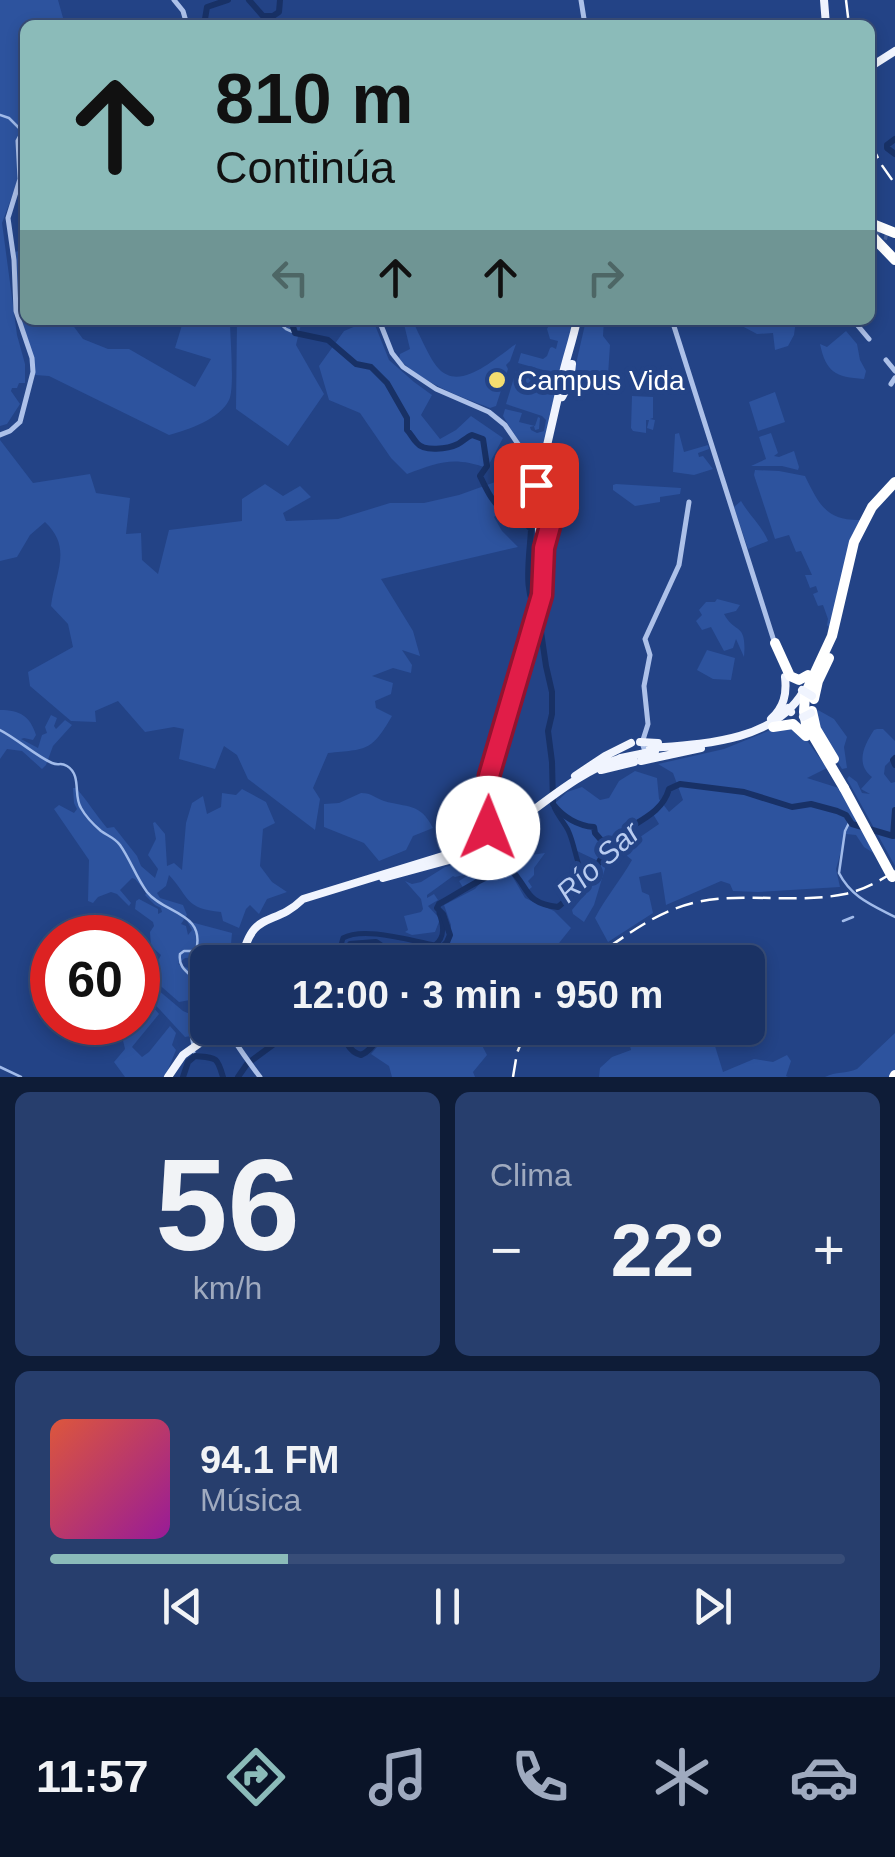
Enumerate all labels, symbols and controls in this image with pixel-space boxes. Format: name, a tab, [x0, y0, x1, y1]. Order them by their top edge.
icon: ahead	[50, 60, 180, 190]
text: 810 m	[215, 60, 413, 138]
text: Continúa	[215, 142, 395, 193]
icon: left	[263, 250, 318, 305]
icon: ahead	[368, 250, 423, 305]
icon: ahead	[473, 250, 528, 305]
icon: right	[578, 250, 633, 305]
place label: Campus Vida	[517, 365, 685, 396]
marker: Campus Vida	[486, 369, 508, 391]
pin	[494, 443, 579, 528]
icon: arrive	[509, 458, 564, 513]
position arrow	[436, 776, 540, 880]
water label: Río Sar	[550, 815, 647, 909]
speed limit sign: 60	[30, 915, 160, 1045]
text: 12:00 · 3 min · 950 m	[292, 974, 663, 1016]
text: 56	[155, 1132, 300, 1278]
text: Clima	[490, 1157, 572, 1193]
text: 22°	[611, 1208, 724, 1292]
text: −	[490, 1219, 522, 1281]
text: +	[813, 1219, 845, 1281]
text: km/h	[193, 1270, 262, 1306]
text: 94.1 FM	[200, 1439, 339, 1481]
text: Música	[200, 1482, 301, 1518]
icon: previous	[155, 1579, 210, 1634]
icon: pause	[420, 1579, 475, 1634]
icon: next	[685, 1579, 740, 1634]
icon: directions	[221, 1742, 291, 1812]
icon: music	[363, 1742, 433, 1812]
icon: phone	[505, 1742, 575, 1812]
icon: climate	[647, 1742, 717, 1812]
icon: car	[789, 1742, 859, 1812]
text: 11:57	[36, 1751, 149, 1802]

